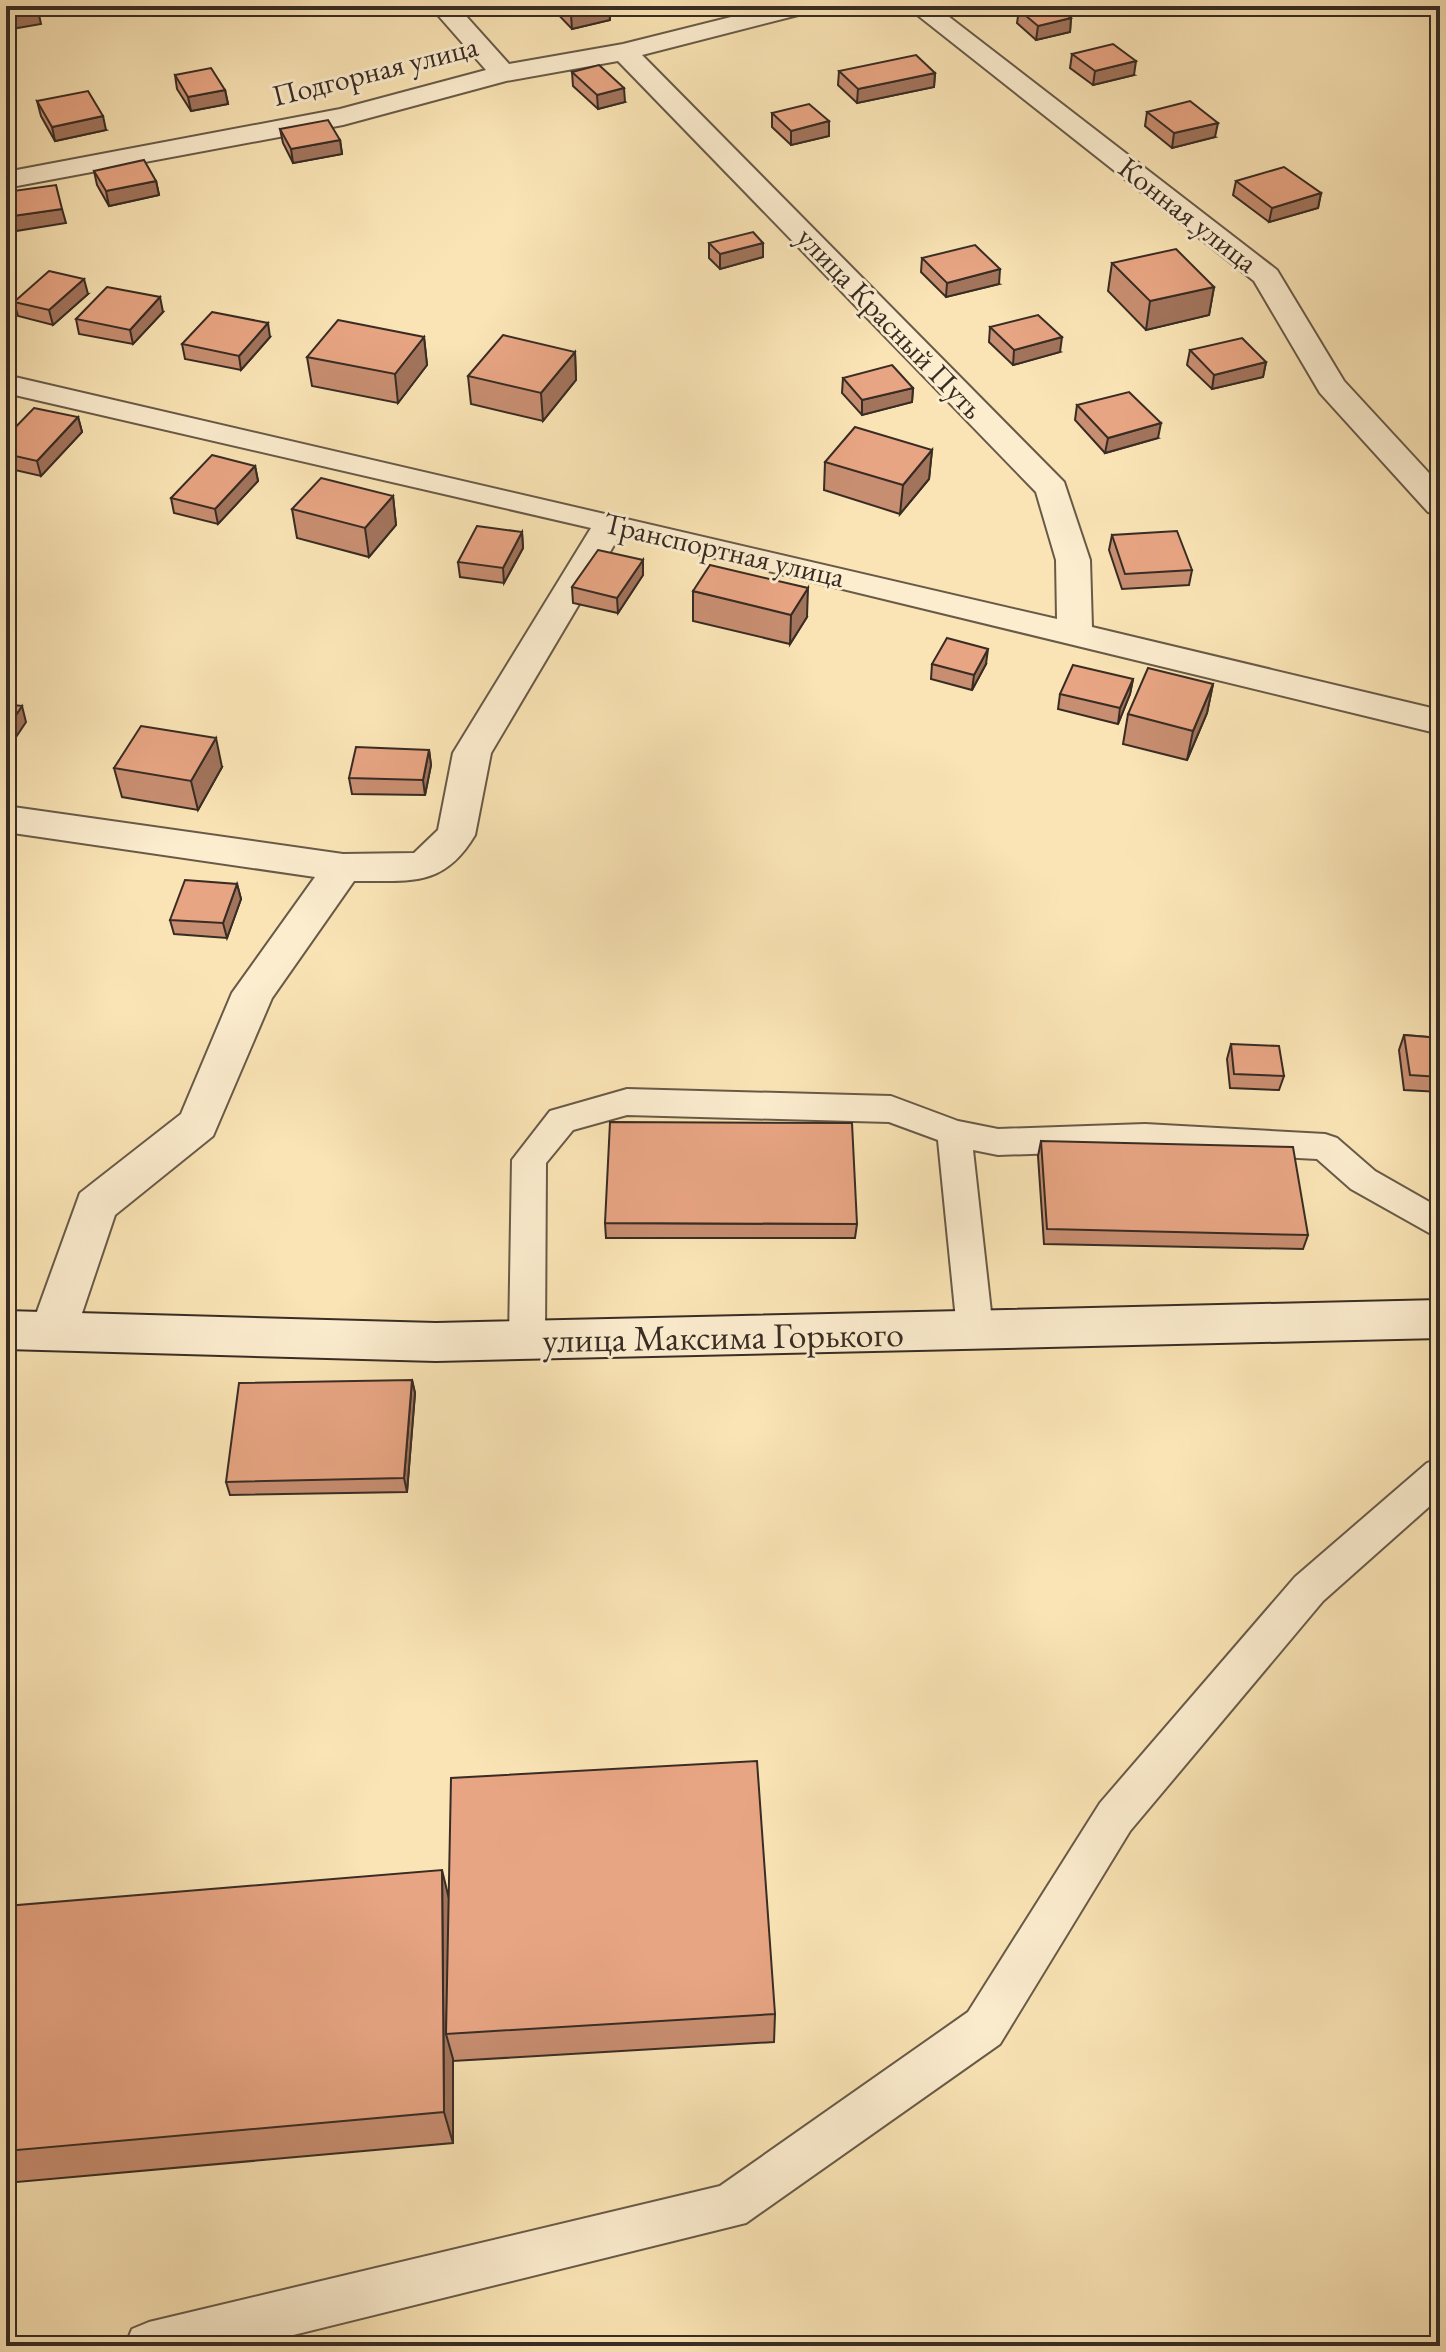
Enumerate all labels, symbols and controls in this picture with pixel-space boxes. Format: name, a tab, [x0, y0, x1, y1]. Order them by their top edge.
street label: Подгорная улица	[268, 26, 482, 115]
street label: Конная улица	[1111, 148, 1266, 281]
street label: улица Красный Путь	[789, 218, 992, 427]
street label: Транспортная улица	[600, 503, 849, 596]
street label: улица Максима Горького	[542, 1310, 904, 1363]

